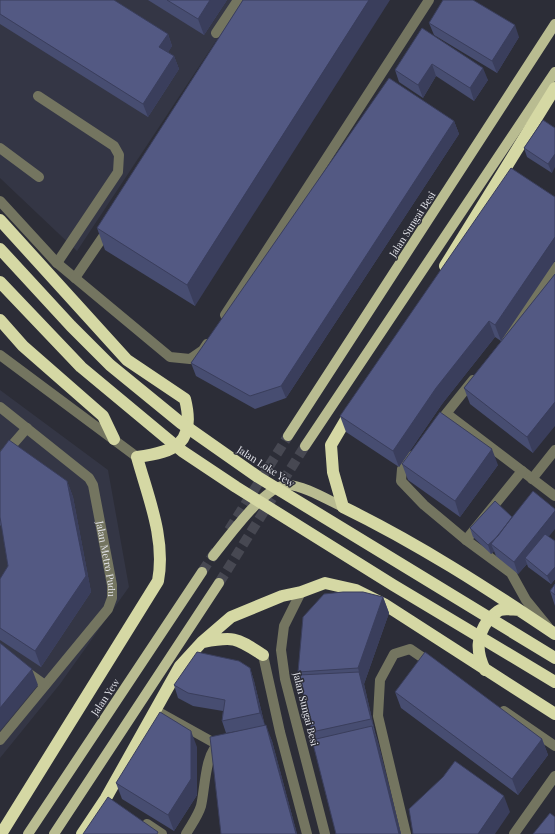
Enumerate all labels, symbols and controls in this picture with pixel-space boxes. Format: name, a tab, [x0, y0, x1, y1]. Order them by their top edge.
street label: Jalan Sungai Besi	[385, 188, 439, 260]
street label: Jalan Loke Yew	[234, 442, 298, 490]
street label: Jalan Metro Pudu	[93, 519, 119, 597]
street label: Jalan Sungai Besi	[290, 670, 322, 747]
street label: Jalan Yew	[87, 675, 123, 719]

